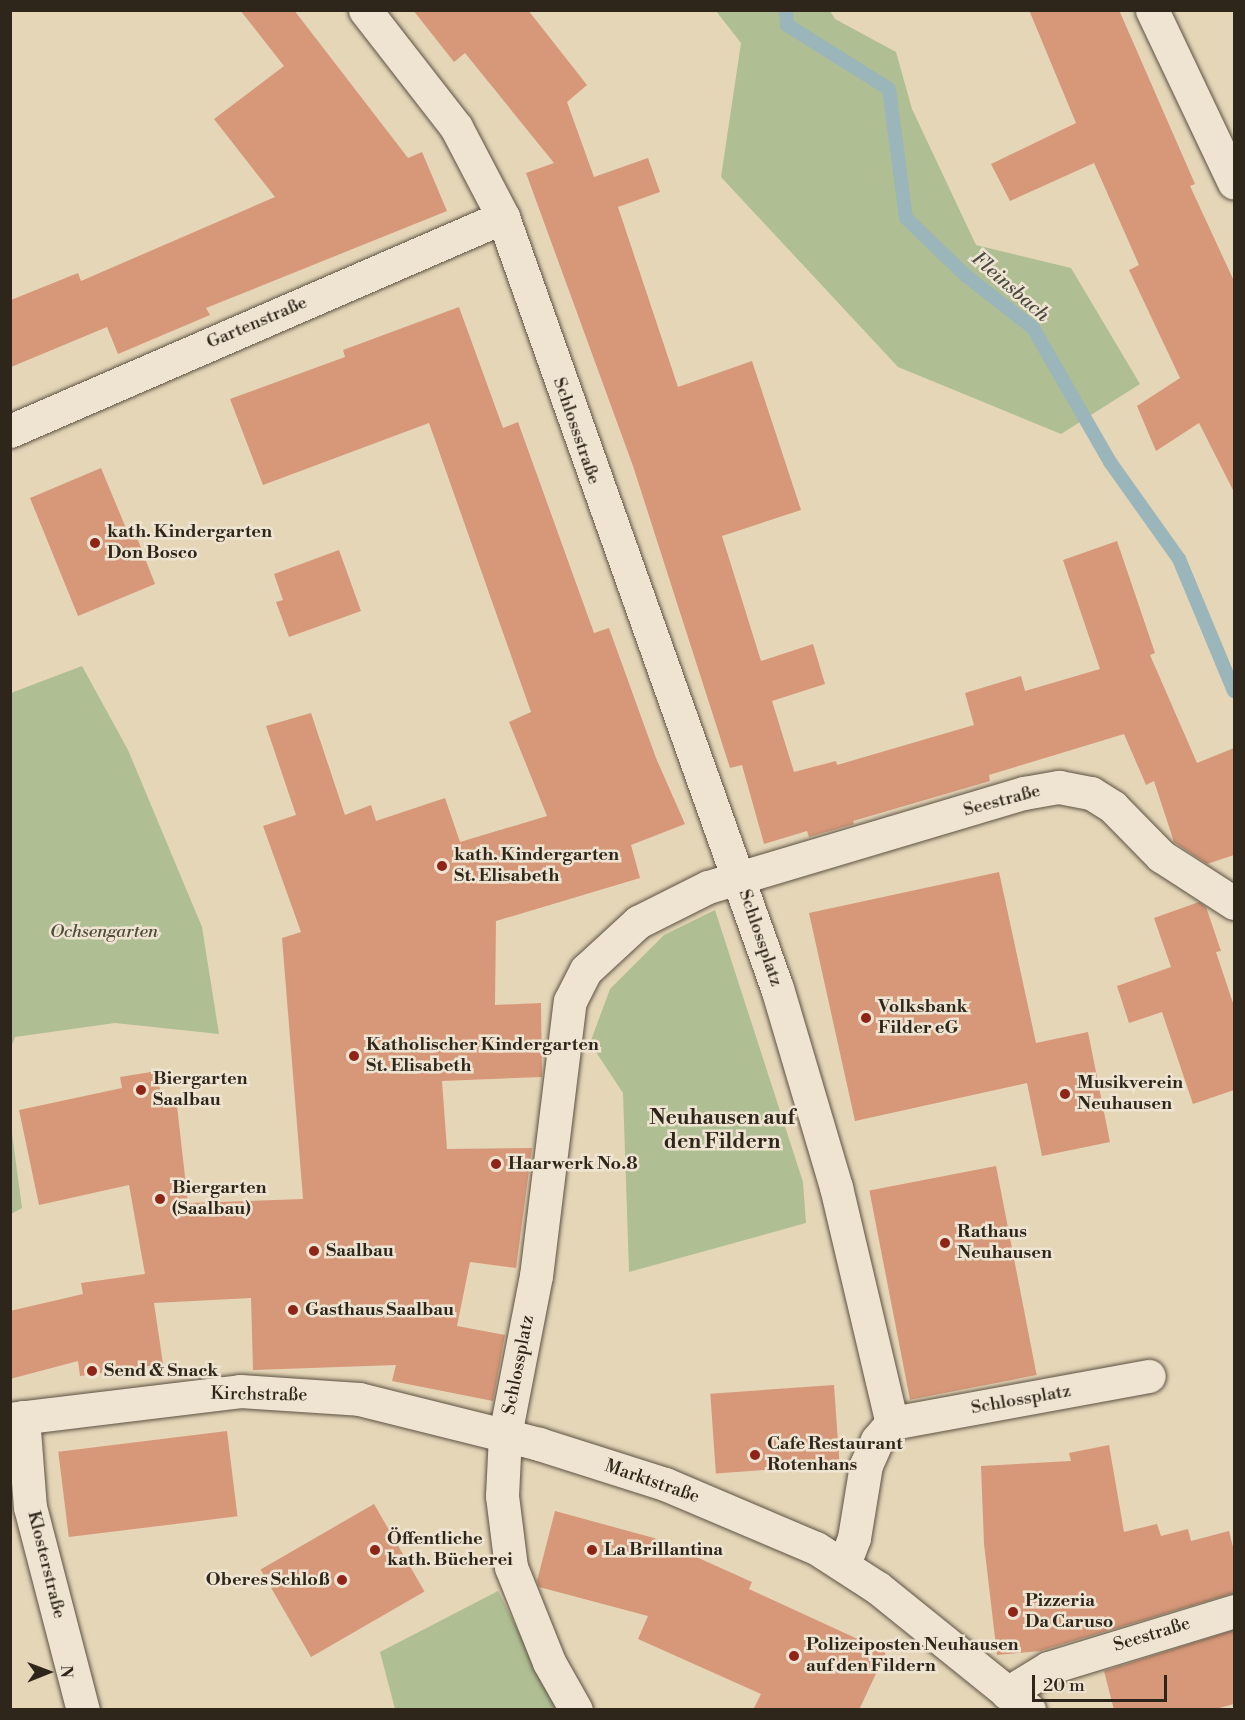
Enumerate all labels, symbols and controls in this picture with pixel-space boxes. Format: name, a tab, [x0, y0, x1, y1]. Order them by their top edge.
water label: Fleinsbach	[966, 247, 1054, 327]
street label: Gartenstraße	[203, 292, 311, 354]
street label: Schlossstraße	[548, 375, 604, 487]
place label: kath. Kindergarten Don Bosco	[107, 522, 272, 564]
marker: kath. Kindergarten Don Bosco	[88, 536, 102, 550]
street label: Seestraße	[961, 780, 1043, 822]
place label: kath. Kindergarten St. Elisabeth	[454, 845, 619, 888]
marker: kath. Kindergarten St. Elisabeth	[435, 859, 449, 873]
street label: Schlossplatz	[733, 887, 787, 989]
park label: Ochsengarten	[50, 921, 158, 943]
place label: Volksbank Filder eG	[878, 997, 968, 1040]
marker: Volksbank Filder eG	[859, 1011, 873, 1025]
place label: Katholischer Kindergarten St. Elisabeth	[366, 1035, 599, 1078]
marker: Katholischer Kindergarten St. Elisabeth	[347, 1049, 361, 1063]
place label: Biergarten Saalbau	[153, 1069, 248, 1112]
place label: Musikverein Neuhausen	[1077, 1073, 1183, 1116]
marker: Biergarten Saalbau	[134, 1083, 148, 1097]
marker: Musikverein Neuhausen	[1058, 1087, 1072, 1101]
district label: Neuhausen auf den Fildern	[649, 1105, 795, 1155]
place label: Haarwerk No.8	[508, 1153, 638, 1175]
marker: Haarwerk No.8	[489, 1157, 503, 1171]
place label: Biergarten (Saalbau)	[172, 1178, 267, 1220]
marker: Biergarten (Saalbau)	[153, 1192, 167, 1206]
place label: Rathaus Neuhausen	[957, 1222, 1052, 1264]
marker: Rathaus Neuhausen	[938, 1236, 952, 1250]
place label: Saalbau	[326, 1240, 394, 1262]
marker: Saalbau	[307, 1244, 321, 1258]
place label: Gasthaus Saalbau	[305, 1299, 454, 1321]
marker: Gasthaus Saalbau	[286, 1303, 300, 1317]
street label: Schlossplatz	[499, 1313, 539, 1417]
place label: Send & Snack	[104, 1360, 218, 1382]
marker: Send & Snack	[85, 1364, 99, 1378]
street label: Schlossplatz	[969, 1381, 1073, 1419]
street label: Kirchstraße	[210, 1383, 308, 1407]
place label: Cafe Restaurant Rotenhans	[767, 1434, 903, 1476]
marker: Cafe Restaurant Rotenhans	[748, 1448, 762, 1462]
street label: Marktstraße	[602, 1456, 702, 1508]
street label: Klosterstraße	[22, 1509, 70, 1621]
place label: Öffentliche kath. Bücherei	[387, 1529, 513, 1572]
place label: La Brillantina	[604, 1539, 723, 1561]
marker: Öffentliche kath. Bücherei	[368, 1543, 382, 1557]
marker: La Brillantina	[585, 1543, 599, 1557]
place label: Oberes Schloß	[206, 1569, 330, 1591]
marker: Oberes Schloß	[335, 1573, 349, 1587]
place label: Pizzeria Da Caruso	[1025, 1591, 1113, 1634]
marker: Pizzeria Da Caruso	[1006, 1605, 1020, 1619]
street label: Seestraße	[1111, 1613, 1193, 1657]
place label: Polizeiposten Neuhausen auf den Fildern	[806, 1635, 1019, 1678]
north arrow	[18, 1642, 78, 1702]
marker: Polizeiposten Neuhausen auf den Fildern	[787, 1649, 801, 1663]
scale bar	[1035, 1663, 1170, 1701]
text: N	[56, 1665, 76, 1678]
text: 20 m	[1043, 1674, 1085, 1697]

